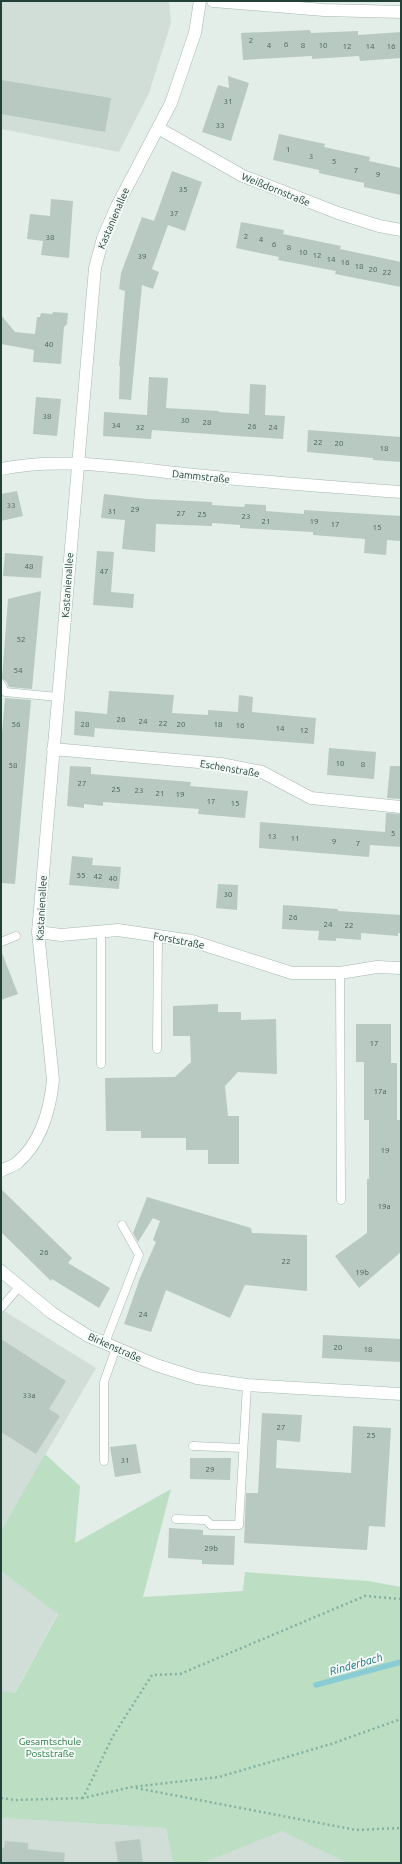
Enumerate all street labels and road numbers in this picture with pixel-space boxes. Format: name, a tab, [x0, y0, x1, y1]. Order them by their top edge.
street label: Weißdornstraße	[240, 171, 312, 208]
street label: Kastanienallee	[96, 186, 131, 250]
street label: Dammstraße	[171, 468, 230, 485]
street label: Kastanienallee	[60, 552, 75, 618]
street label: Eschenstraße	[199, 758, 261, 779]
street label: Kastanienallee	[34, 875, 49, 941]
street label: Forststraße	[152, 930, 205, 951]
street label: Birkenstraße	[86, 1331, 143, 1364]

